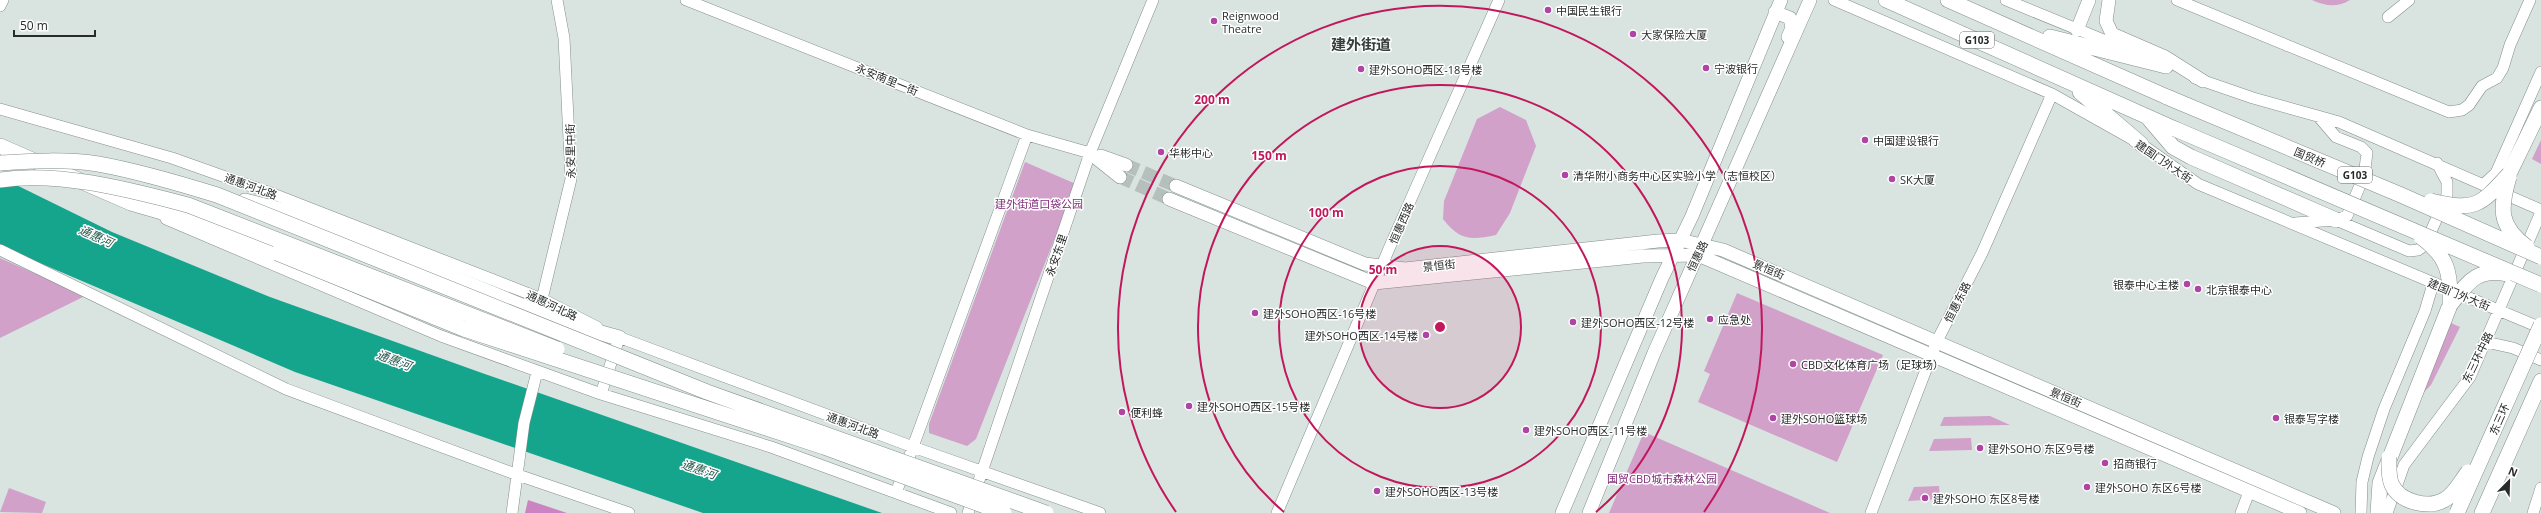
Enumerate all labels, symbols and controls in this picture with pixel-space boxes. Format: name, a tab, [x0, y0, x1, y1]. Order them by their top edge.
place label: 中国民生银行	[1556, 3, 1622, 18]
marker: 中国民生银行	[1543, 5, 1553, 15]
place label: Reignwood Theatre	[1222, 8, 1279, 36]
scale bar	[14, 12, 95, 38]
marker: Reignwood Theatre	[1209, 16, 1219, 26]
text: 50 m	[20, 17, 48, 34]
place label: 大家保险大厦	[1641, 27, 1707, 42]
marker: 大家保险大厦	[1628, 29, 1638, 39]
road number: G103	[1960, 32, 1994, 48]
district label: 建外街道	[1331, 34, 1391, 54]
street label: 永安南里一街	[854, 60, 920, 98]
place label: 宁波银行	[1714, 61, 1758, 76]
place label: 建外SOHO西区-18号楼	[1369, 62, 1482, 77]
marker: 宁波银行	[1701, 63, 1711, 73]
marker: 建外SOHO西区-18号楼	[1356, 64, 1366, 74]
text: 200 m	[1194, 91, 1230, 108]
street label: 永安里中街	[562, 123, 578, 179]
place label: 中国建设银行	[1873, 133, 1939, 148]
marker: 中国建设银行	[1860, 135, 1870, 145]
street label: 建国门外大街	[2132, 136, 2196, 186]
street label: 国贸桥	[2292, 144, 2328, 170]
place label: 华彬中心	[1169, 145, 1213, 160]
marker: 华彬中心	[1156, 147, 1166, 157]
text: 150 m	[1251, 147, 1287, 164]
road number: G103	[2338, 167, 2372, 183]
place label: 清华附小商务中心区实验小学（志恒校区）	[1573, 168, 1782, 183]
street label: 通惠河北路	[223, 170, 279, 202]
marker: 清华附小商务中心区实验小学（志恒校区）	[1560, 170, 1570, 180]
place label: SK大厦	[1900, 172, 1935, 187]
marker: SK大厦	[1887, 174, 1897, 184]
park label: 建外街道口袋公园	[995, 196, 1083, 211]
street label: 恒惠西路	[1385, 200, 1417, 246]
text: 100 m	[1308, 204, 1344, 221]
water label: 通惠河	[76, 221, 118, 252]
street label: 永安东里	[1042, 232, 1070, 278]
street label: 恒惠路	[1683, 238, 1711, 274]
street label: 景恒街	[1422, 256, 1456, 274]
street label: 景恒街	[1751, 256, 1787, 282]
text: 50 m	[1369, 261, 1397, 278]
street label: 建国门外大街	[2426, 275, 2492, 313]
place label: 银泰中心主楼	[2113, 277, 2179, 292]
street label: 恒惠东路	[1940, 279, 1974, 325]
marker: 银泰中心主楼	[2182, 279, 2192, 289]
place label: 北京银泰中心	[2206, 282, 2272, 297]
marker: 北京银泰中心	[2193, 284, 2203, 294]
street label: 通惠河北路	[524, 287, 580, 323]
place label: 建外SOHO西区-16号楼	[1263, 306, 1376, 321]
marker: 建外SOHO西区-16号楼	[1250, 308, 1260, 318]
place label: 应急处	[1718, 312, 1751, 327]
marker: 应急处	[1705, 314, 1715, 324]
place label: 建外SOHO西区-12号楼	[1581, 315, 1694, 330]
marker: 建外SOHO西区-12号楼	[1568, 317, 1578, 327]
centre of rings	[1433, 320, 1447, 334]
place label: 建外SOHO西区-14号楼	[1305, 328, 1418, 343]
street label: 东三环中路	[2458, 329, 2496, 385]
marker: 建外SOHO西区-14号楼	[1421, 330, 1431, 340]
water label: 通惠河	[374, 346, 416, 375]
place label: CBD文化体育广场（足球场）	[1801, 357, 1944, 372]
marker: CBD文化体育广场（足球场）	[1788, 359, 1798, 369]
street label: 景恒街	[2048, 384, 2084, 410]
place label: 建外SOHO西区-15号楼	[1197, 399, 1310, 414]
marker: 建外SOHO西区-15号楼	[1184, 401, 1194, 411]
street label: 东三环	[2485, 401, 2513, 437]
place label: 便利蜂	[1130, 405, 1163, 420]
marker: 便利蜂	[1117, 407, 1127, 417]
street label: 通惠河北路	[825, 409, 881, 441]
place label: 建外SOHO篮球场	[1781, 411, 1867, 426]
place label: 银泰写字楼	[2284, 411, 2339, 426]
marker: 建外SOHO篮球场	[1768, 413, 1778, 423]
marker: 银泰写字楼	[2271, 413, 2281, 423]
place label: 建外SOHO西区-11号楼	[1534, 423, 1647, 438]
marker: 建外SOHO西区-11号楼	[1521, 425, 1531, 435]
place label: 建外SOHO 东区9号楼	[1988, 441, 2094, 456]
marker: 建外SOHO 东区9号楼	[1975, 443, 1985, 453]
water label: 通惠河	[679, 455, 721, 484]
place label: 招商银行	[2113, 456, 2157, 471]
marker: 招商银行	[2100, 458, 2110, 468]
north arrow	[2489, 461, 2529, 501]
text: N	[2506, 463, 2520, 480]
park label: 国贸CBD城市森林公园	[1607, 471, 1717, 486]
place label: 建外SOHO 东区6号楼	[2095, 480, 2201, 495]
marker: 建外SOHO 东区6号楼	[2082, 482, 2092, 492]
place label: 建外SOHO西区-13号楼	[1385, 484, 1498, 499]
marker: 建外SOHO西区-13号楼	[1372, 486, 1382, 496]
place label: 建外SOHO 东区8号楼	[1933, 491, 2039, 506]
marker: 建外SOHO 东区8号楼	[1920, 493, 1930, 503]

